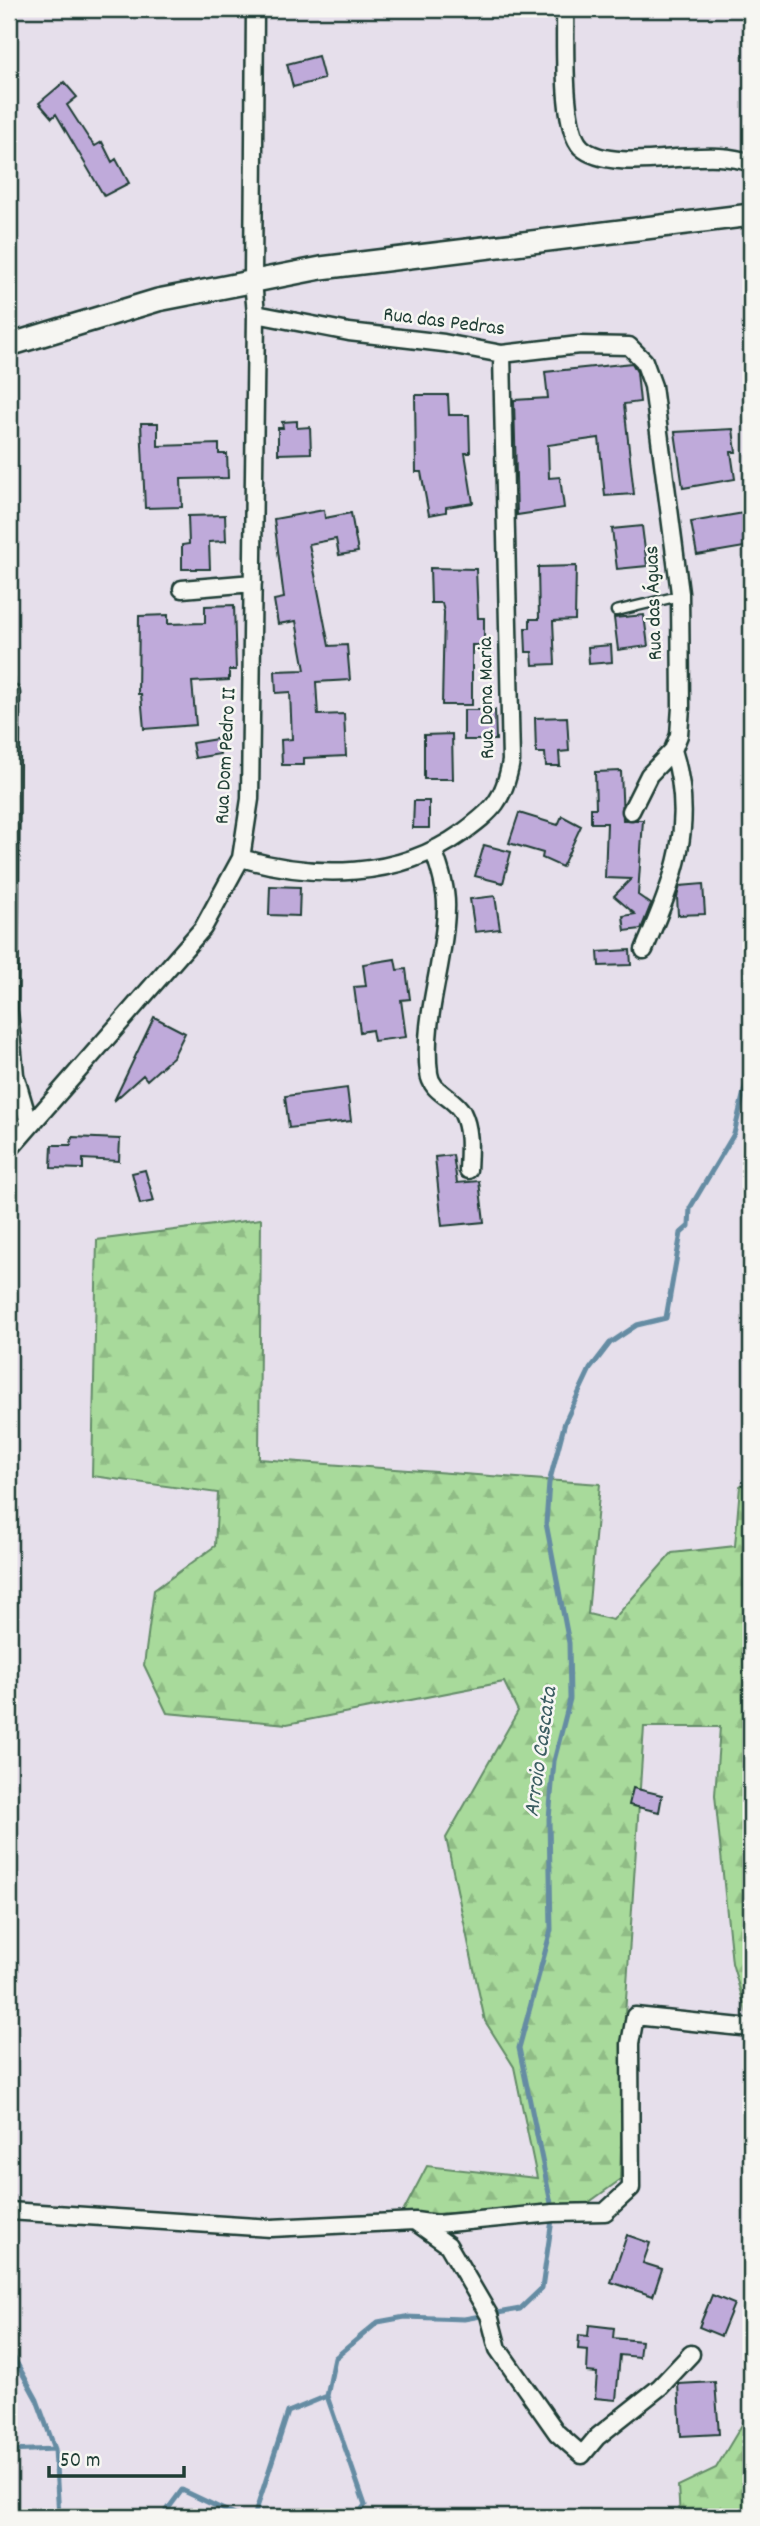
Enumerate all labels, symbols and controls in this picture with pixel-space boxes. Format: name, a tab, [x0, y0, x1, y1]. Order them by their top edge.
street label: Rua das Pedras	[381, 301, 507, 345]
street label: Rua das Águas	[638, 545, 672, 661]
street label: Rua Dona Maria	[472, 636, 504, 759]
street label: Rua Dom Pedro II	[208, 686, 246, 825]
water label: Arroio Cascata	[517, 1684, 568, 1819]
scale bar	[49, 2435, 184, 2479]
text: 50 m	[60, 2447, 100, 2477]

